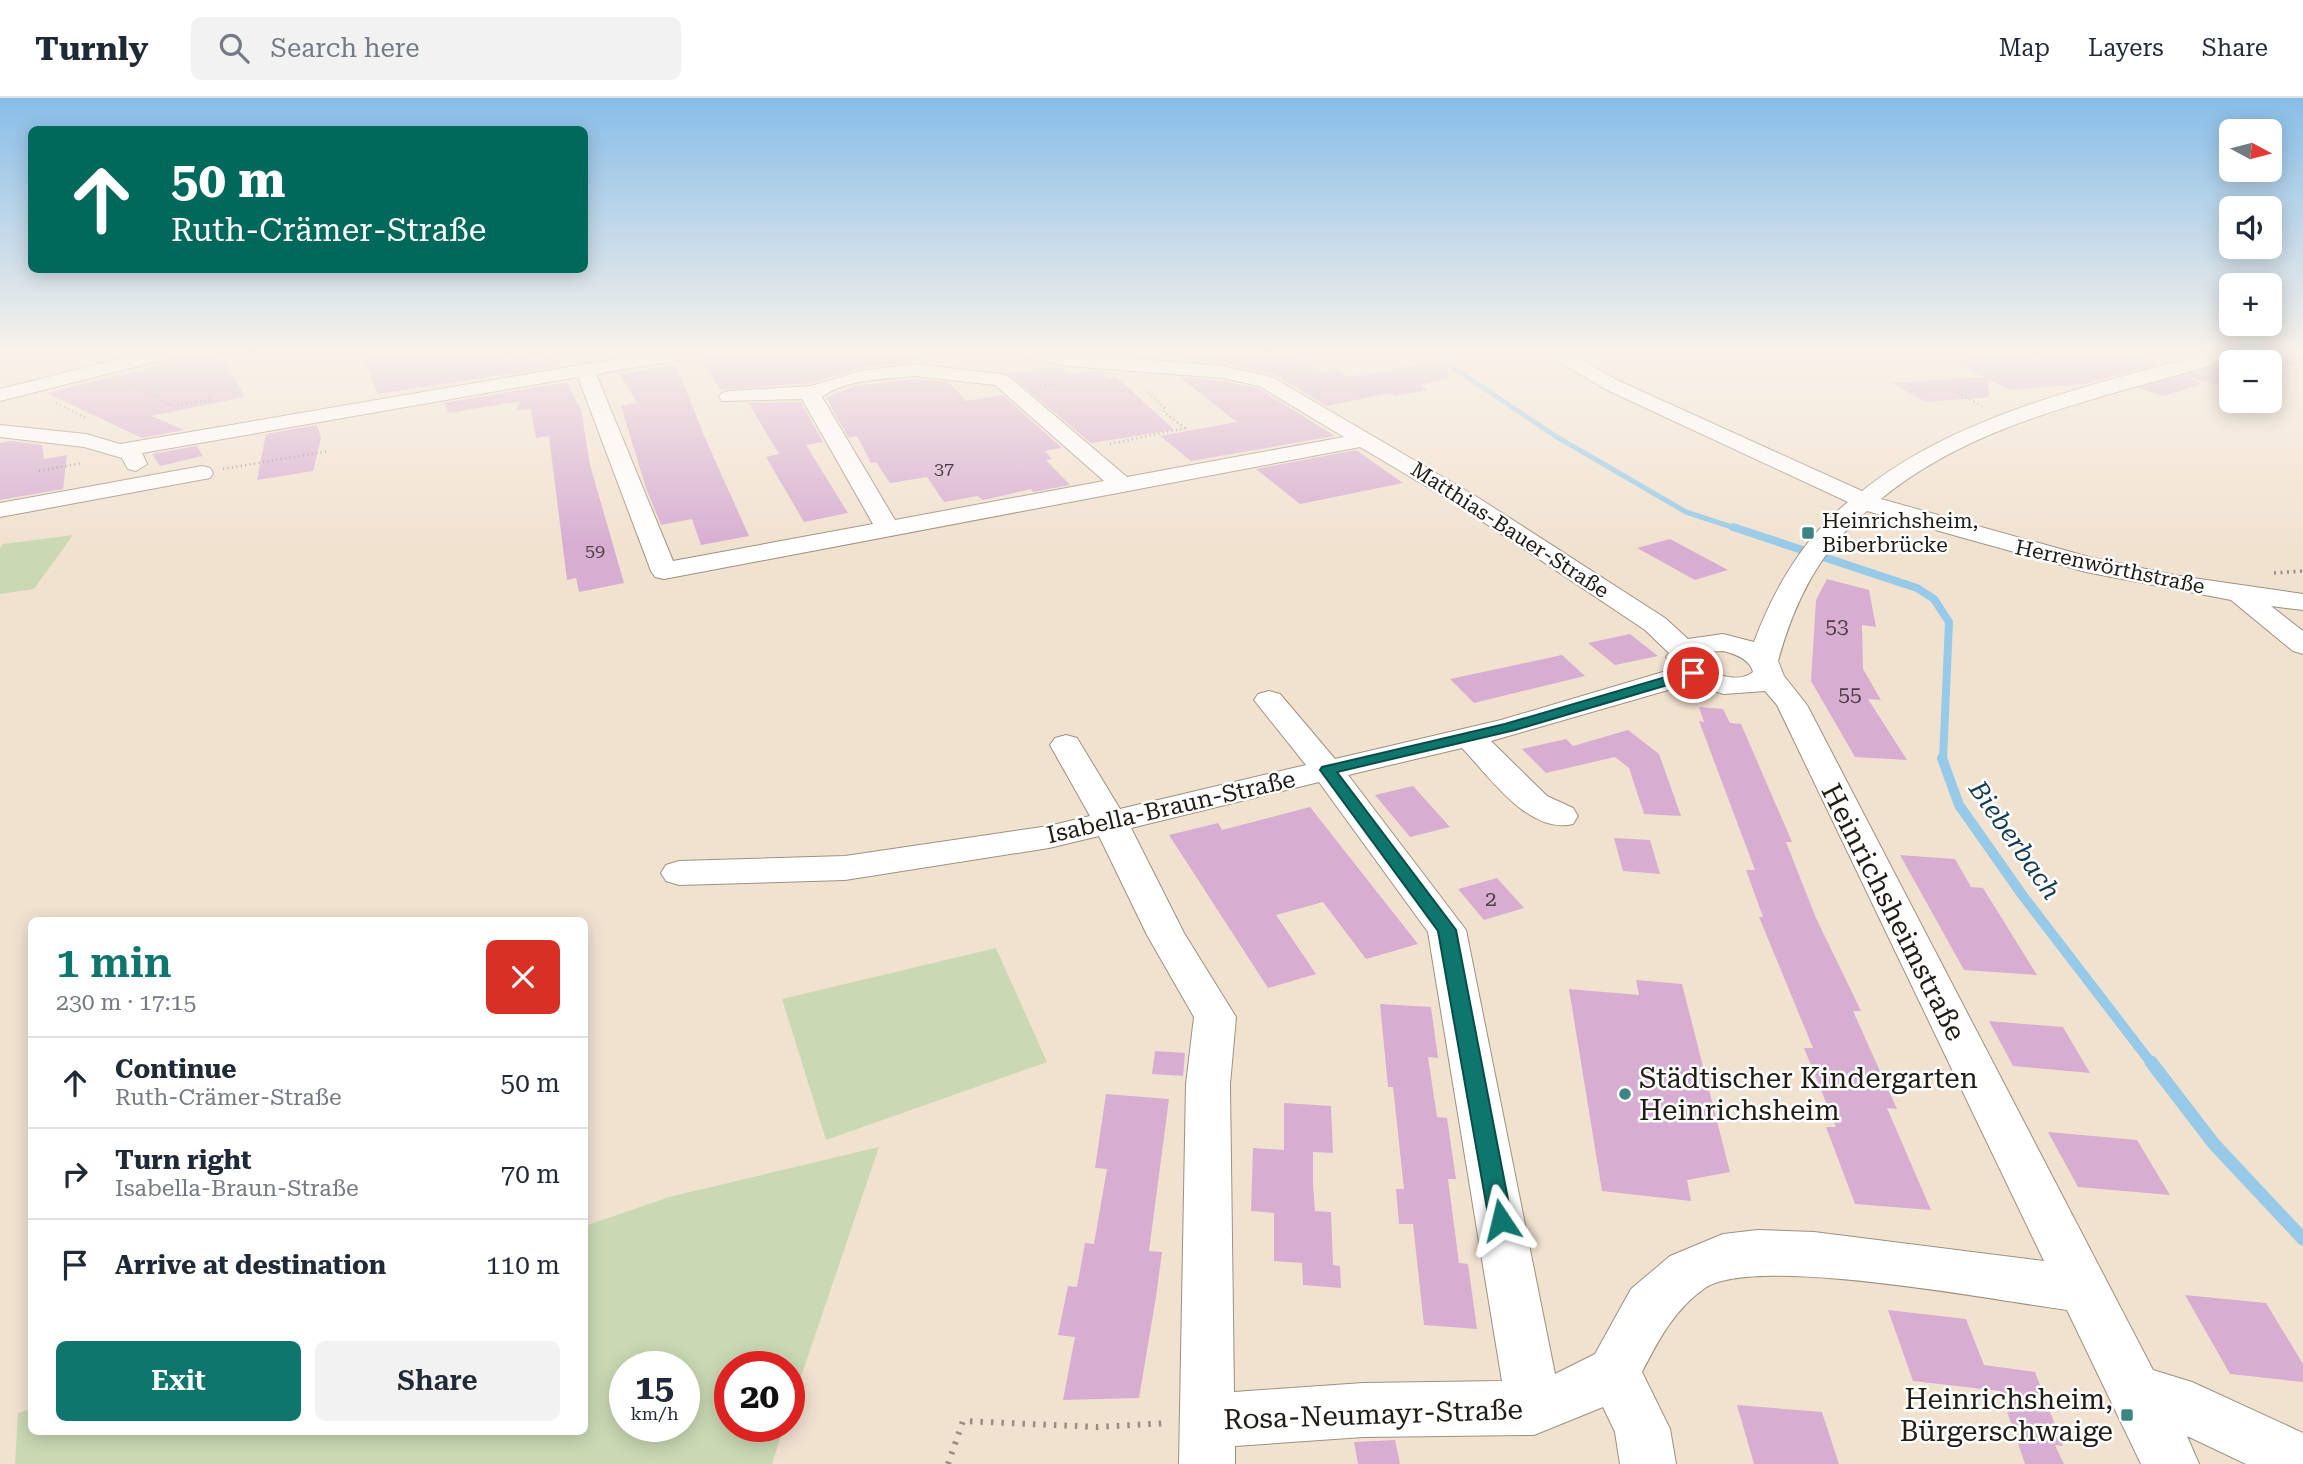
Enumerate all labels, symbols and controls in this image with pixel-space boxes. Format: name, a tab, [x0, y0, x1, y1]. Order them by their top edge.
search box	[191, 17, 681, 80]
text: Turnly	[35, 29, 149, 68]
icon: search	[215, 29, 253, 67]
text: Search here	[271, 33, 419, 63]
text: Map	[1999, 34, 2050, 62]
text: Layers	[2088, 34, 2164, 62]
text: Share	[2202, 34, 2268, 62]
north arrow	[2219, 119, 2282, 182]
map controls	[2219, 119, 2282, 413]
text: 50 m	[171, 152, 286, 209]
icon: ahead	[56, 154, 147, 245]
button: sound	[2219, 196, 2282, 259]
text: Ruth-Crämer-Straße	[171, 211, 486, 249]
button: +	[2219, 273, 2282, 336]
button: −	[2219, 350, 2282, 413]
street label: Matthias-Bauer-Straße	[1407, 457, 1613, 603]
house number: 37	[934, 458, 954, 479]
place label: Heinrichsheim, Biberbrücke	[1822, 509, 1978, 557]
marker: Heinrichsheim, Biberbrücke	[1800, 525, 1816, 541]
street label: Herrenwörthstraße	[2013, 535, 2207, 599]
house number: 59	[585, 540, 605, 561]
house number: 53	[1825, 614, 1849, 638]
pin	[1663, 643, 1723, 703]
icon: arrive	[1674, 654, 1712, 692]
house number: 55	[1838, 682, 1862, 706]
street label: Isabella-Braun-Straße	[1044, 765, 1298, 849]
water label: Bieberbach	[1963, 774, 2067, 905]
street label: Heinrichsheimstraße	[1814, 778, 1973, 1046]
house number: 2	[1485, 887, 1497, 911]
text: 1 min	[56, 938, 172, 987]
button: close	[486, 940, 560, 1014]
text: 230 m · 17:15	[56, 989, 196, 1016]
text: Continue	[115, 1054, 237, 1084]
place label: Städtischer Kindergarten Heinrichsheim	[1639, 1062, 1978, 1127]
icon: ahead	[56, 1064, 94, 1102]
text: 50 m	[501, 1068, 560, 1098]
text: Ruth-Crämer-Straße	[115, 1084, 342, 1111]
marker: Städtischer Kindergarten Heinrichsheim	[1617, 1086, 1633, 1102]
text: Turn right	[115, 1145, 251, 1175]
icon: right	[56, 1155, 94, 1193]
text: 70 m	[501, 1159, 560, 1189]
text: Isabella-Braun-Straße	[115, 1175, 359, 1202]
position arrow	[1464, 1183, 1538, 1257]
icon: arrive	[56, 1246, 94, 1284]
text: Arrive at destination	[115, 1250, 386, 1280]
text: 110 m	[486, 1250, 560, 1280]
button: Exit	[56, 1341, 301, 1421]
button: Share	[315, 1341, 560, 1421]
speed limit sign: 20	[714, 1351, 805, 1442]
text: 15	[635, 1367, 674, 1408]
place label: Heinrichsheim, Bürgerschwaige	[1900, 1383, 2113, 1448]
street label: Rosa-Neumayr-Straße	[1223, 1393, 1523, 1436]
text: km/h	[630, 1403, 679, 1424]
marker: Heinrichsheim, Bürgerschwaige	[2119, 1407, 2135, 1423]

